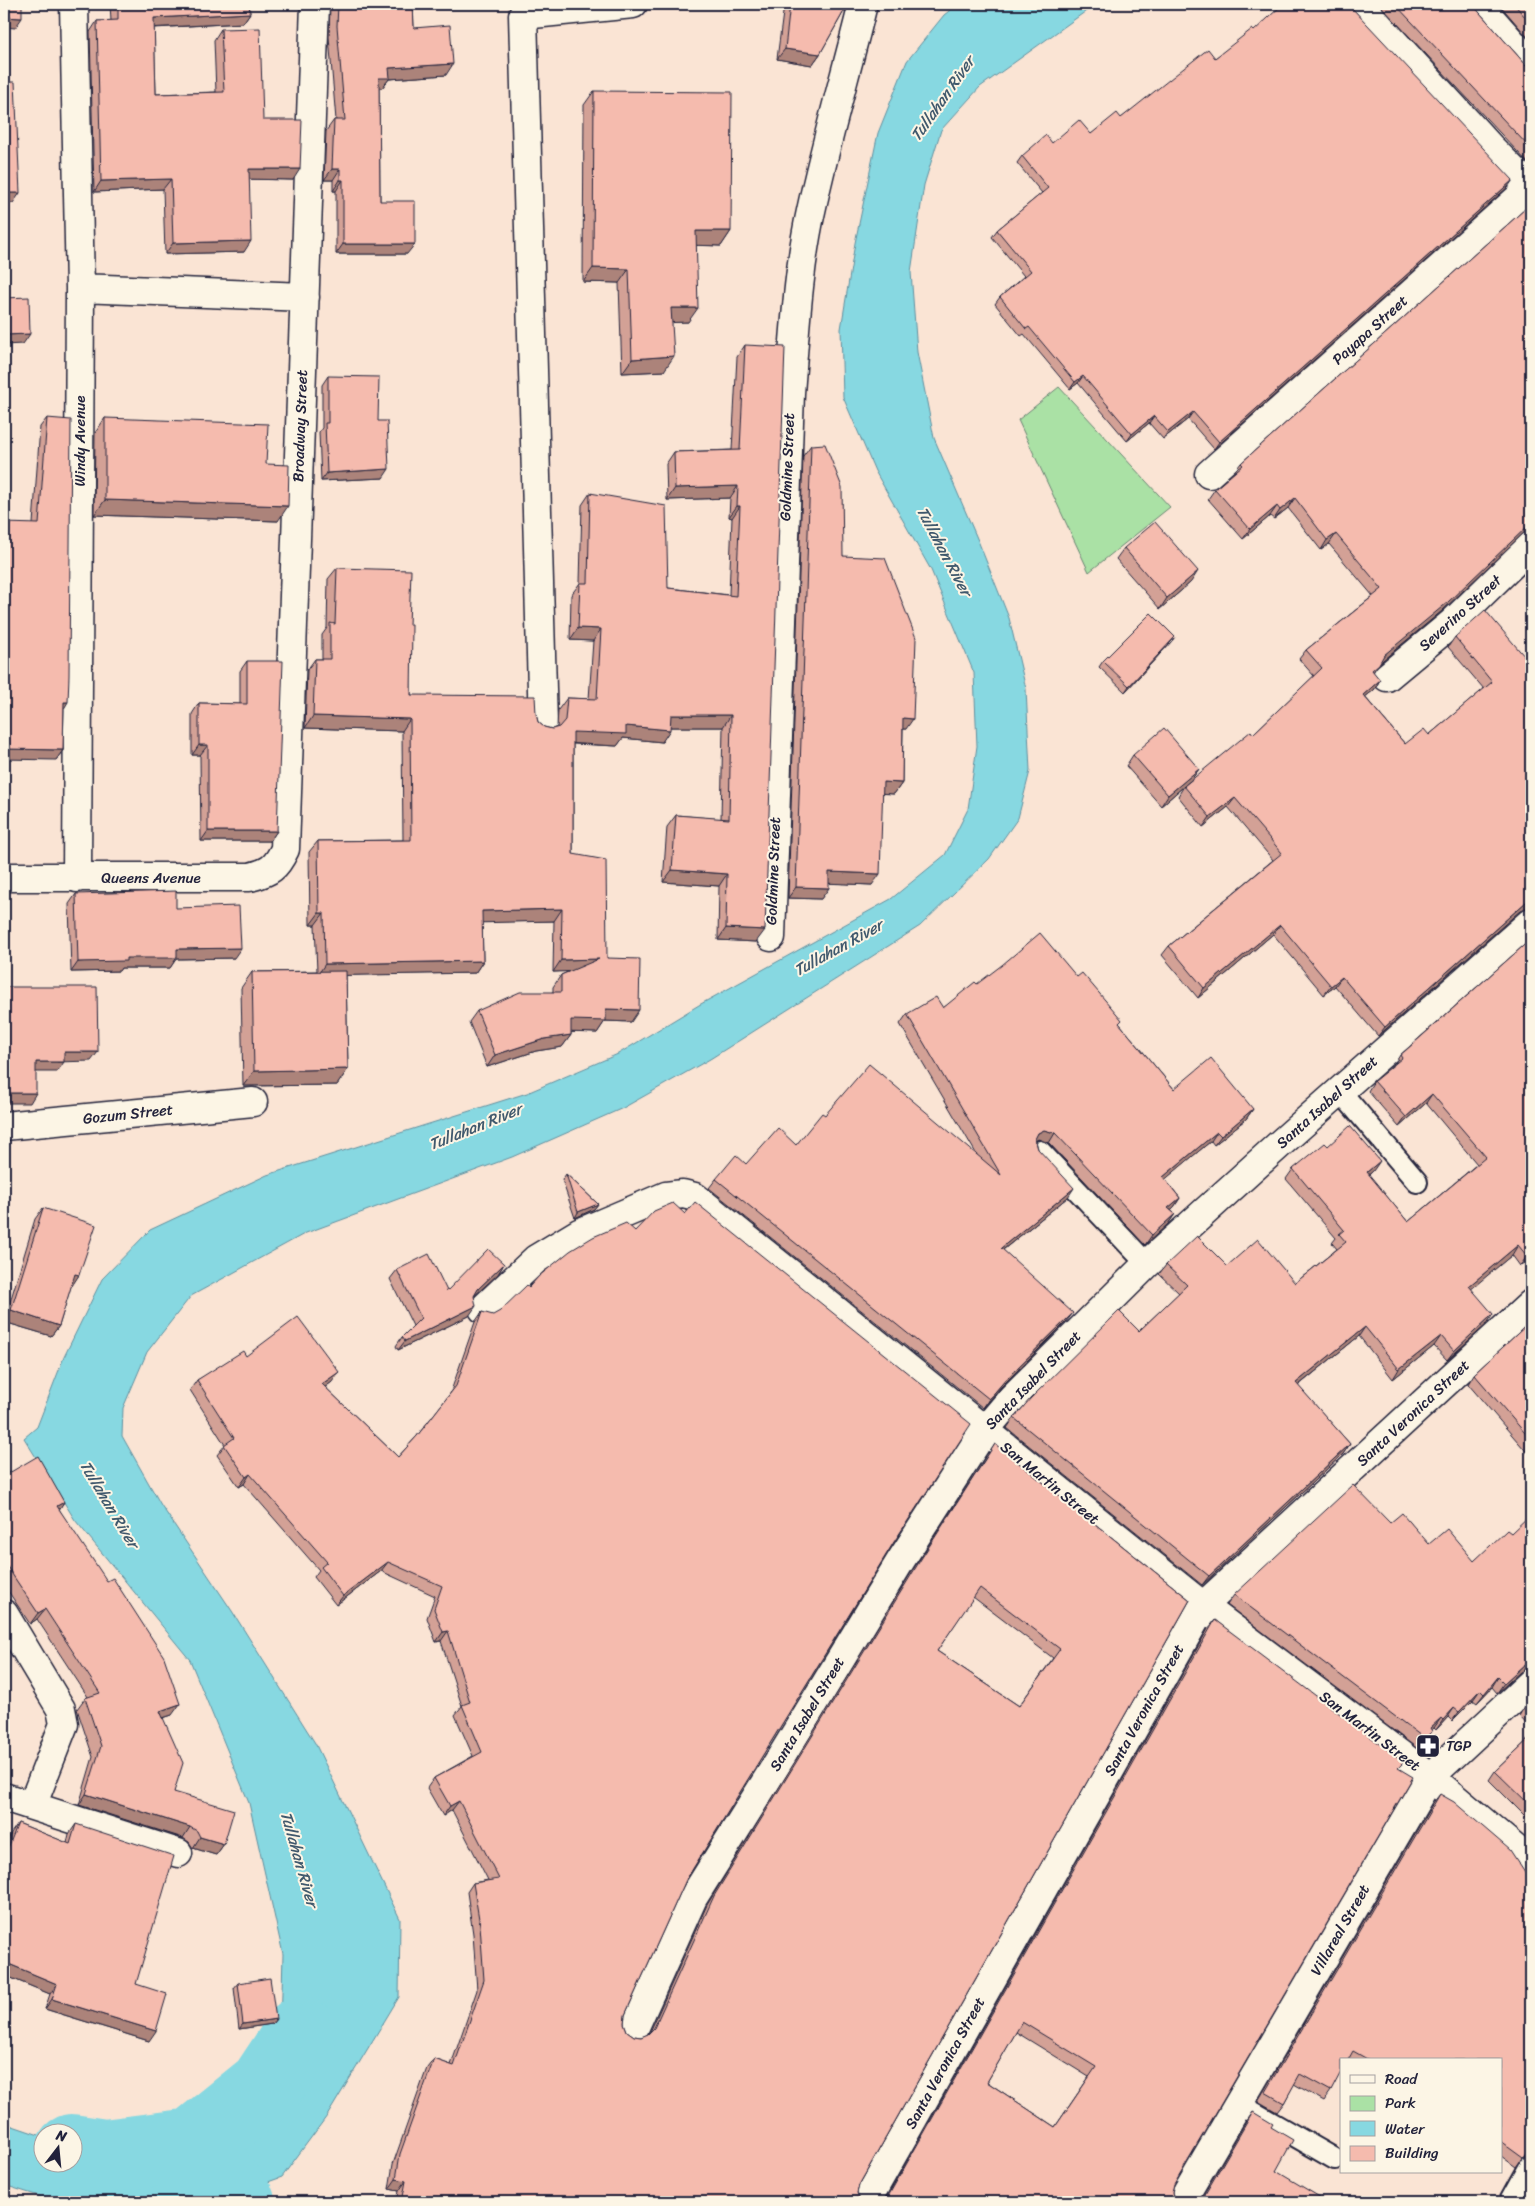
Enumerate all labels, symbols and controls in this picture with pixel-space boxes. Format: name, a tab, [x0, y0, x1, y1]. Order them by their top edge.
water label: Tullahan River	[902, 48, 984, 147]
street label: Payapa Street	[1326, 288, 1414, 371]
street label: Broadway Street	[285, 369, 315, 483]
street label: Windy Avenue	[67, 395, 93, 487]
street label: Goldmine Street	[772, 412, 802, 521]
water label: Tullahan River	[909, 501, 982, 604]
street label: Severino Street	[1412, 568, 1508, 658]
street label: Goldmine Street	[758, 816, 788, 925]
street label: Queens Avenue	[101, 865, 201, 891]
water label: Tullahan River	[788, 910, 891, 984]
street label: Santa Isabel Street	[1270, 1049, 1384, 1155]
water label: Tullahan River	[424, 1094, 529, 1158]
street label: Gozum Street	[82, 1096, 175, 1132]
street label: Santa Isabel Street	[979, 1324, 1088, 1436]
street label: Santa Veronica Street	[1350, 1353, 1476, 1473]
street label: San Martin Street	[995, 1435, 1106, 1532]
water label: Tullahan River	[72, 1454, 149, 1556]
street label: Santa Veronica Street	[1097, 1639, 1191, 1781]
street label: Santa Isabel Street	[762, 1651, 852, 1776]
street label: San Martin Street	[1314, 1684, 1427, 1778]
pharmacy icon: TGP	[1415, 1733, 1441, 1759]
place label: TGP	[1446, 1733, 1472, 1759]
water label: Tullahan River	[272, 1808, 328, 1913]
street label: Villareal Street	[1303, 1879, 1377, 1981]
street label: Santa Veronica Street	[898, 1992, 992, 2134]
legend	[1340, 2058, 1502, 2174]
text: Road	[1385, 2066, 1418, 2092]
text: Park	[1385, 2090, 1416, 2116]
text: Water	[1385, 2116, 1425, 2142]
text: N	[52, 2122, 70, 2149]
north arrow	[32, 2124, 82, 2174]
text: Building	[1385, 2140, 1439, 2166]

